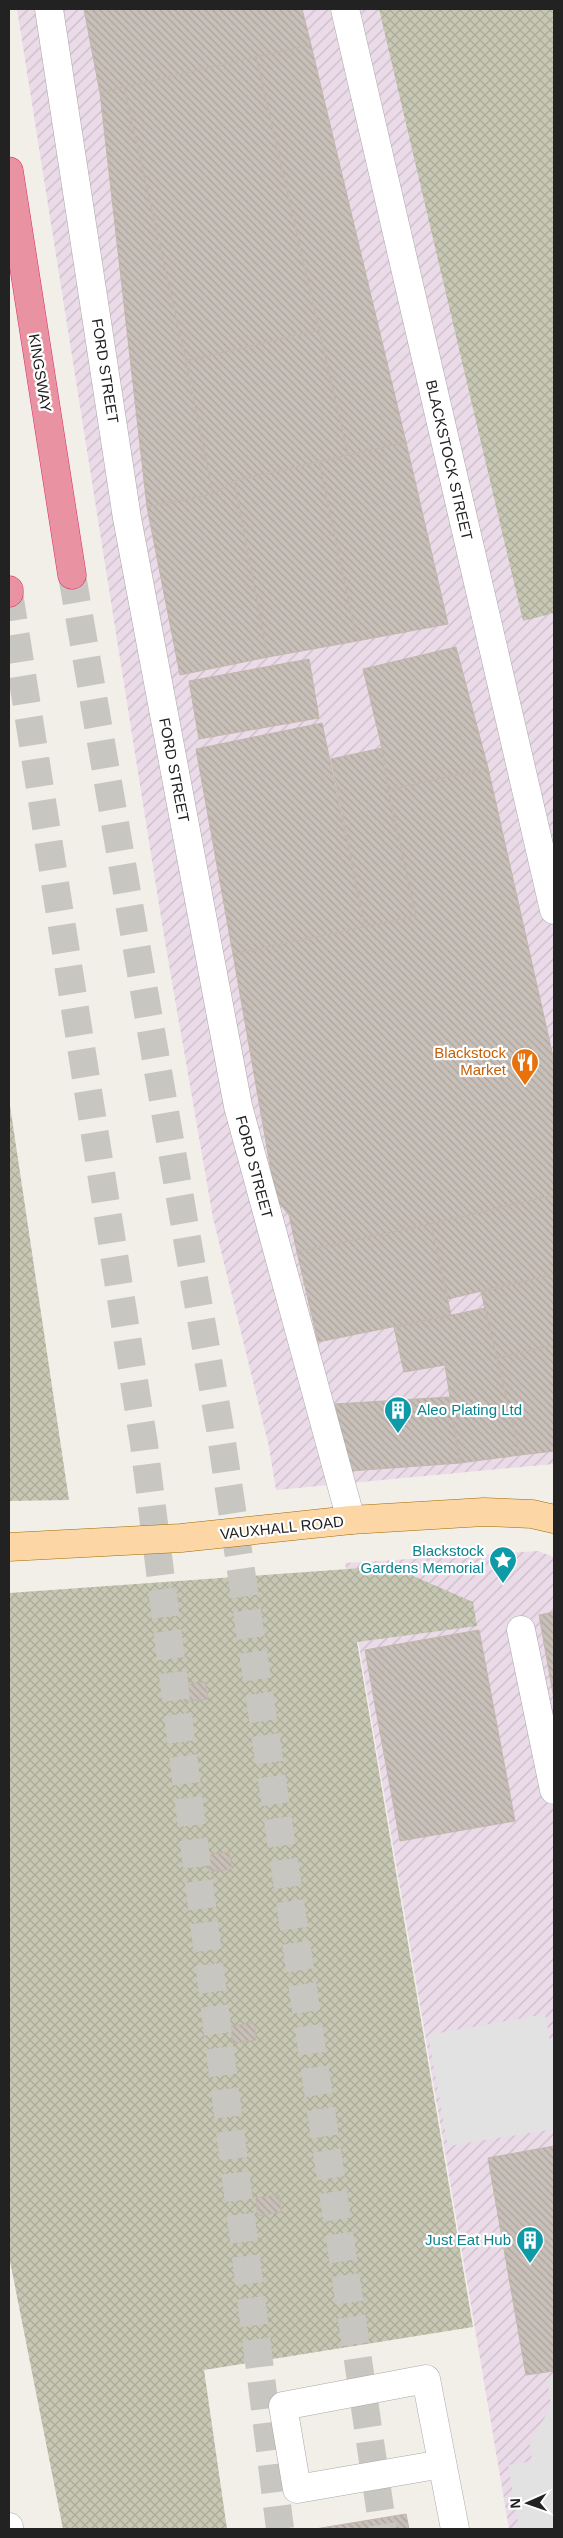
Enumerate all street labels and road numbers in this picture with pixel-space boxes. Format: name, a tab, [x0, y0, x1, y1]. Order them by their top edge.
street label: FORD STREET	[89, 317, 122, 425]
street label: KINGSWAY	[26, 332, 55, 413]
street label: BLACKSTOCK STREET	[423, 378, 476, 542]
street label: FORD STREET	[156, 716, 193, 823]
street label: FORD STREET	[233, 1114, 276, 1220]
street label: VAUXHALL ROAD	[219, 1513, 345, 1542]

